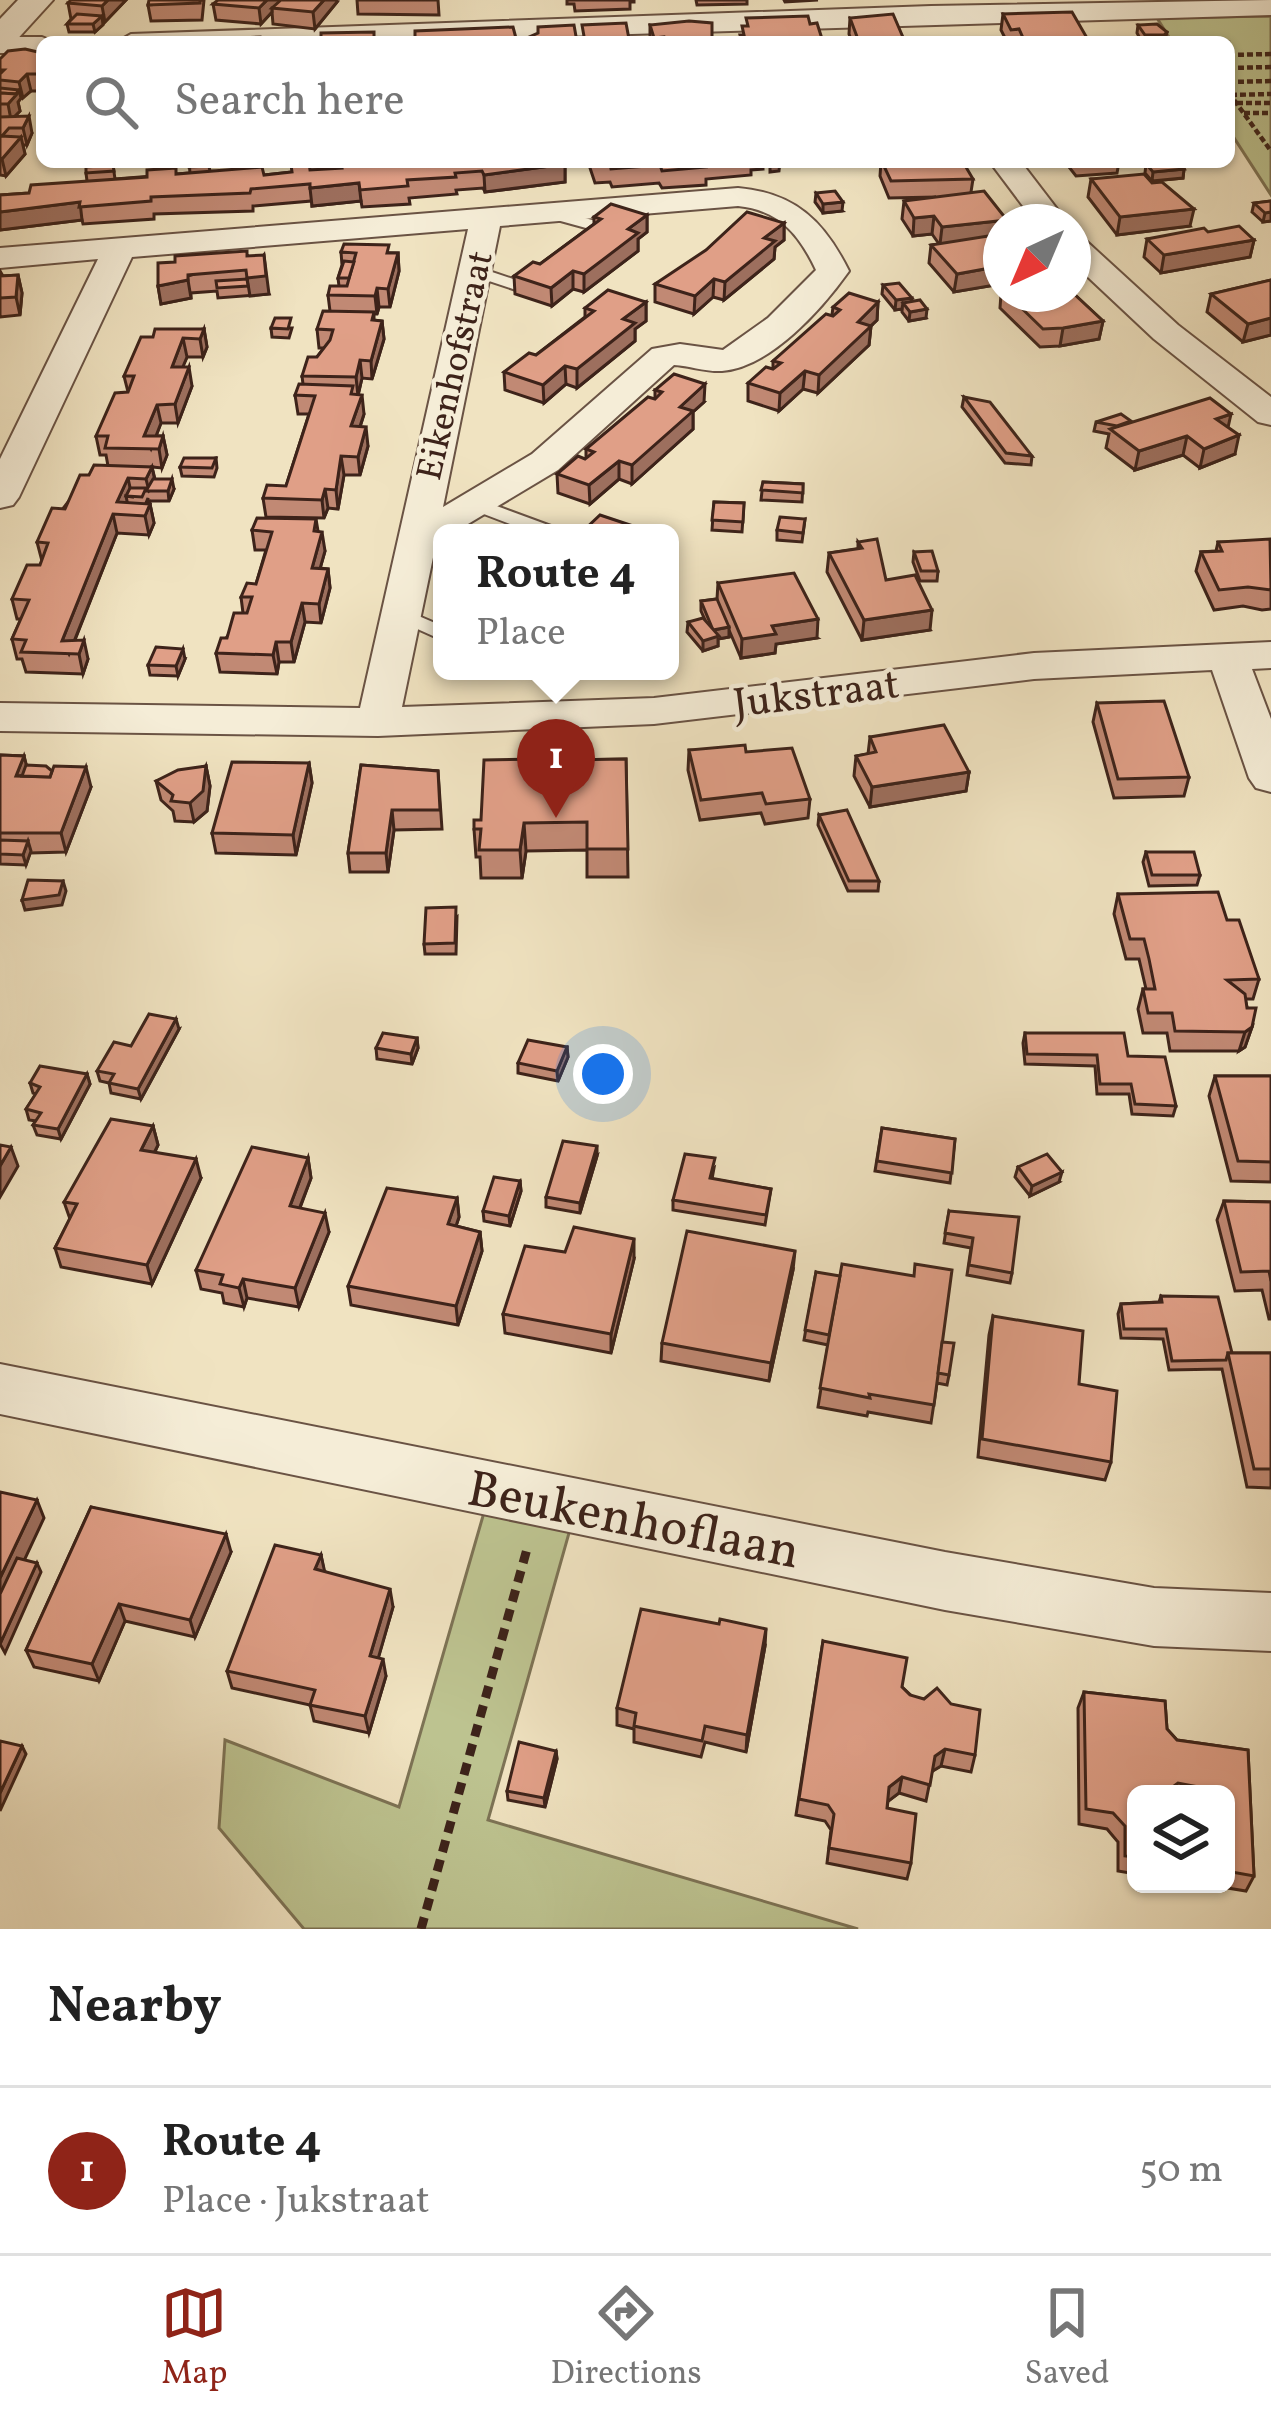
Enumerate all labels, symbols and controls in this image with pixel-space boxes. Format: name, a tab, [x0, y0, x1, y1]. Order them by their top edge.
search box	[36, 36, 1235, 168]
icon: search	[78, 69, 144, 135]
text: Search here	[174, 71, 405, 134]
north arrow	[983, 204, 1091, 312]
street label: Eikenhofstraat	[406, 246, 508, 486]
popup	[433, 524, 679, 680]
text: Route 4	[476, 544, 636, 607]
text: Place	[476, 607, 566, 661]
street label: Jukstraat	[730, 657, 903, 736]
pin: 1	[517, 719, 595, 818]
your location	[573, 1044, 633, 1104]
street label: Beukenhoflaan	[461, 1455, 805, 1589]
map controls	[1127, 1785, 1235, 1893]
button: layers	[1127, 1785, 1235, 1893]
text: Nearby	[48, 1972, 222, 2043]
text: Route 4	[162, 2112, 322, 2175]
text: 1	[79, 2144, 95, 2198]
text: 50 m	[1139, 2144, 1223, 2198]
text: Place · Jukstraat	[162, 2175, 430, 2229]
tab: Map	[161, 2280, 228, 2398]
tab: Directions	[550, 2280, 702, 2398]
tab: Saved	[1025, 2280, 1110, 2398]

